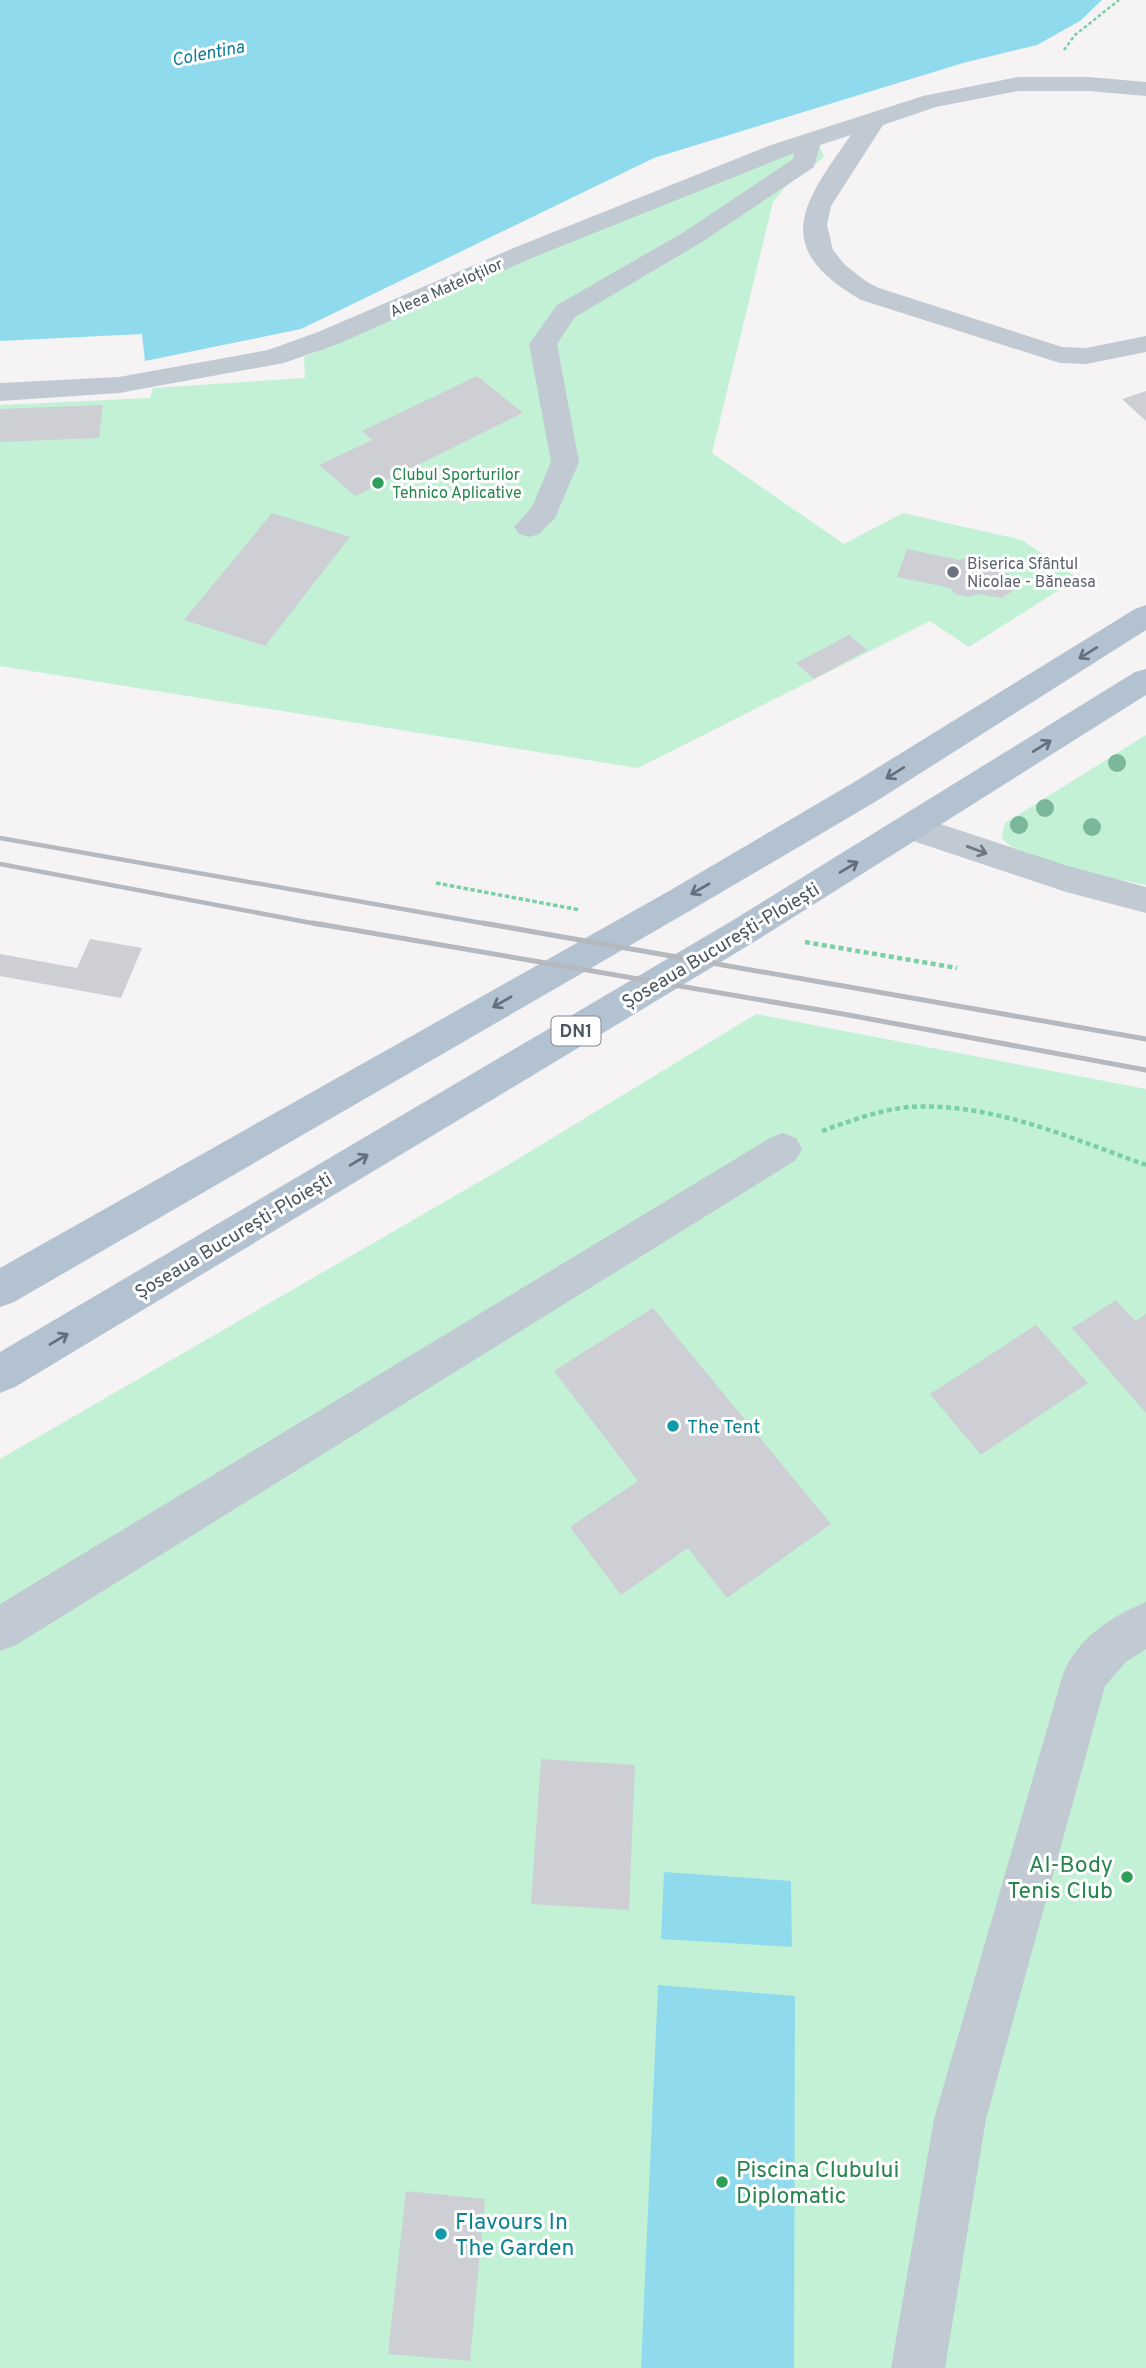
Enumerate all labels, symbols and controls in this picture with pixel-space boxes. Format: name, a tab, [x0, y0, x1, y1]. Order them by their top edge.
water label: Colentina	[170, 36, 247, 73]
street label: Aleea Mateloților	[387, 255, 506, 323]
place label: Clubul Sporturilor Tehnico Aplicative	[392, 466, 522, 504]
marker: Clubul Sporturilor Tehnico Aplicative	[370, 475, 386, 491]
place label: Biserica Sfântul Nicolae - Băneasa	[967, 555, 1096, 593]
marker: Biserica Sfântul Nicolae - Băneasa	[945, 564, 961, 580]
one-way arrow	[1079, 646, 1099, 660]
one-way arrow	[1032, 739, 1051, 754]
one-way arrow	[886, 766, 906, 780]
one-way arrow	[966, 845, 988, 857]
one-way arrow	[838, 859, 858, 873]
street label: Șoseaua București-Ploiești	[618, 878, 824, 1015]
one-way arrow	[690, 882, 710, 896]
one-way arrow	[492, 996, 513, 1009]
road number: DN1	[552, 1016, 600, 1046]
one-way arrow	[349, 1152, 369, 1166]
street label: Șoseaua București-Ploiești	[131, 1168, 337, 1305]
one-way arrow	[48, 1332, 68, 1346]
place label: The Tent	[687, 1416, 760, 1440]
marker: The Tent	[665, 1418, 681, 1434]
place label: Al-Body Tenis Club	[1007, 1852, 1113, 1907]
marker: Al-Body Tenis Club	[1119, 1869, 1135, 1885]
place label: Piscina Clubului Diplomatic	[736, 2157, 899, 2212]
marker: Piscina Clubului Diplomatic	[714, 2174, 730, 2190]
place label: Flavours In The Garden	[455, 2209, 575, 2264]
marker: Flavours In The Garden	[433, 2226, 449, 2242]

